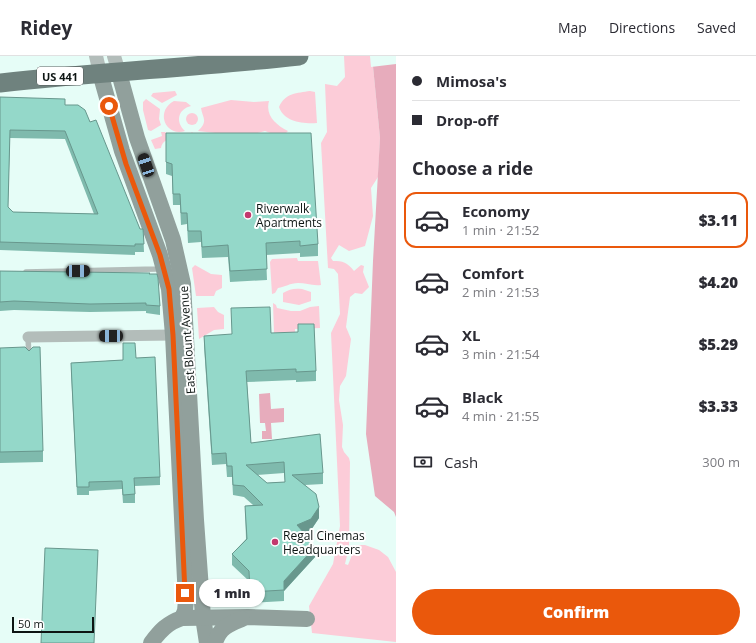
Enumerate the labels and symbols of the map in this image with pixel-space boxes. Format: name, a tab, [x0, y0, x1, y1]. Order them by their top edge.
road number: US 441	[37, 67, 83, 85]
route start	[100, 97, 118, 115]
car	[136, 152, 156, 178]
place label: Riverwalk Apartments	[256, 200, 322, 231]
marker: Riverwalk Apartments	[243, 210, 253, 220]
car	[66, 265, 90, 277]
street label: East Blount Avenue	[175, 285, 199, 395]
car	[99, 330, 123, 342]
place label: Regal Cinemas Headquarters	[283, 527, 365, 558]
marker: Regal Cinemas Headquarters	[270, 537, 280, 547]
callout: 1 min	[199, 579, 265, 607]
route end	[176, 584, 194, 602]
scale bar	[12, 615, 94, 634]

